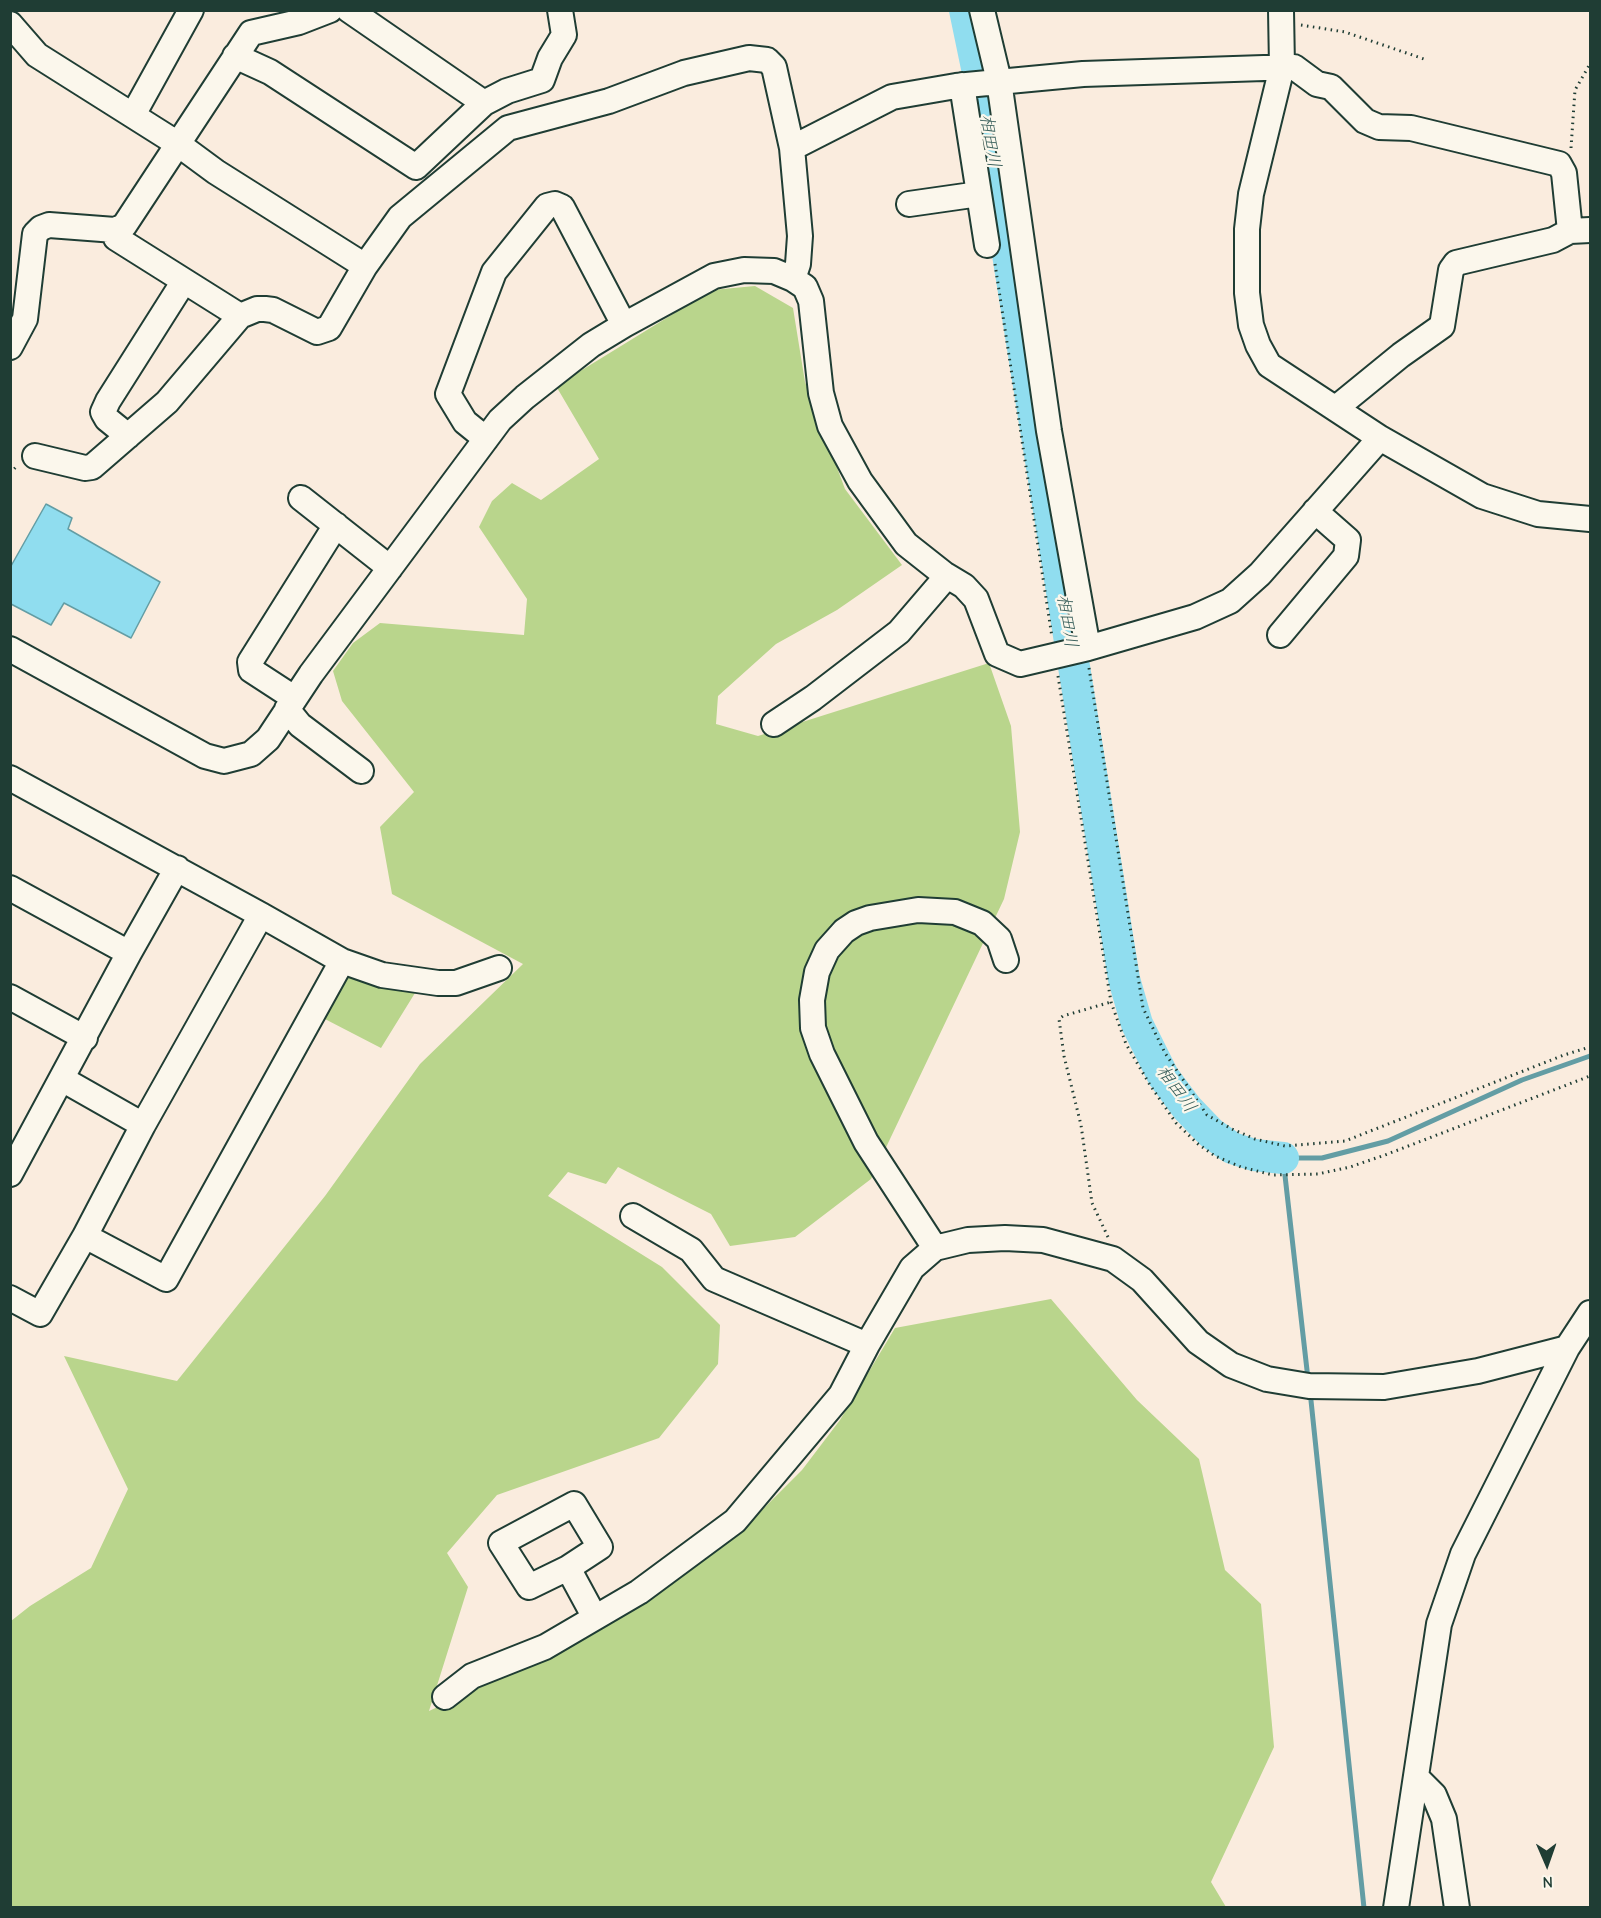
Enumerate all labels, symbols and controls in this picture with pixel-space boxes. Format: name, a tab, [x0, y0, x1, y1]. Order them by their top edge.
water label: 相田川	[975, 113, 1005, 169]
water label: 相田川	[1052, 593, 1082, 649]
water label: 相田川	[1151, 1061, 1201, 1117]
north arrow	[1517, 1834, 1577, 1894]
text: N	[1542, 1873, 1553, 1891]

